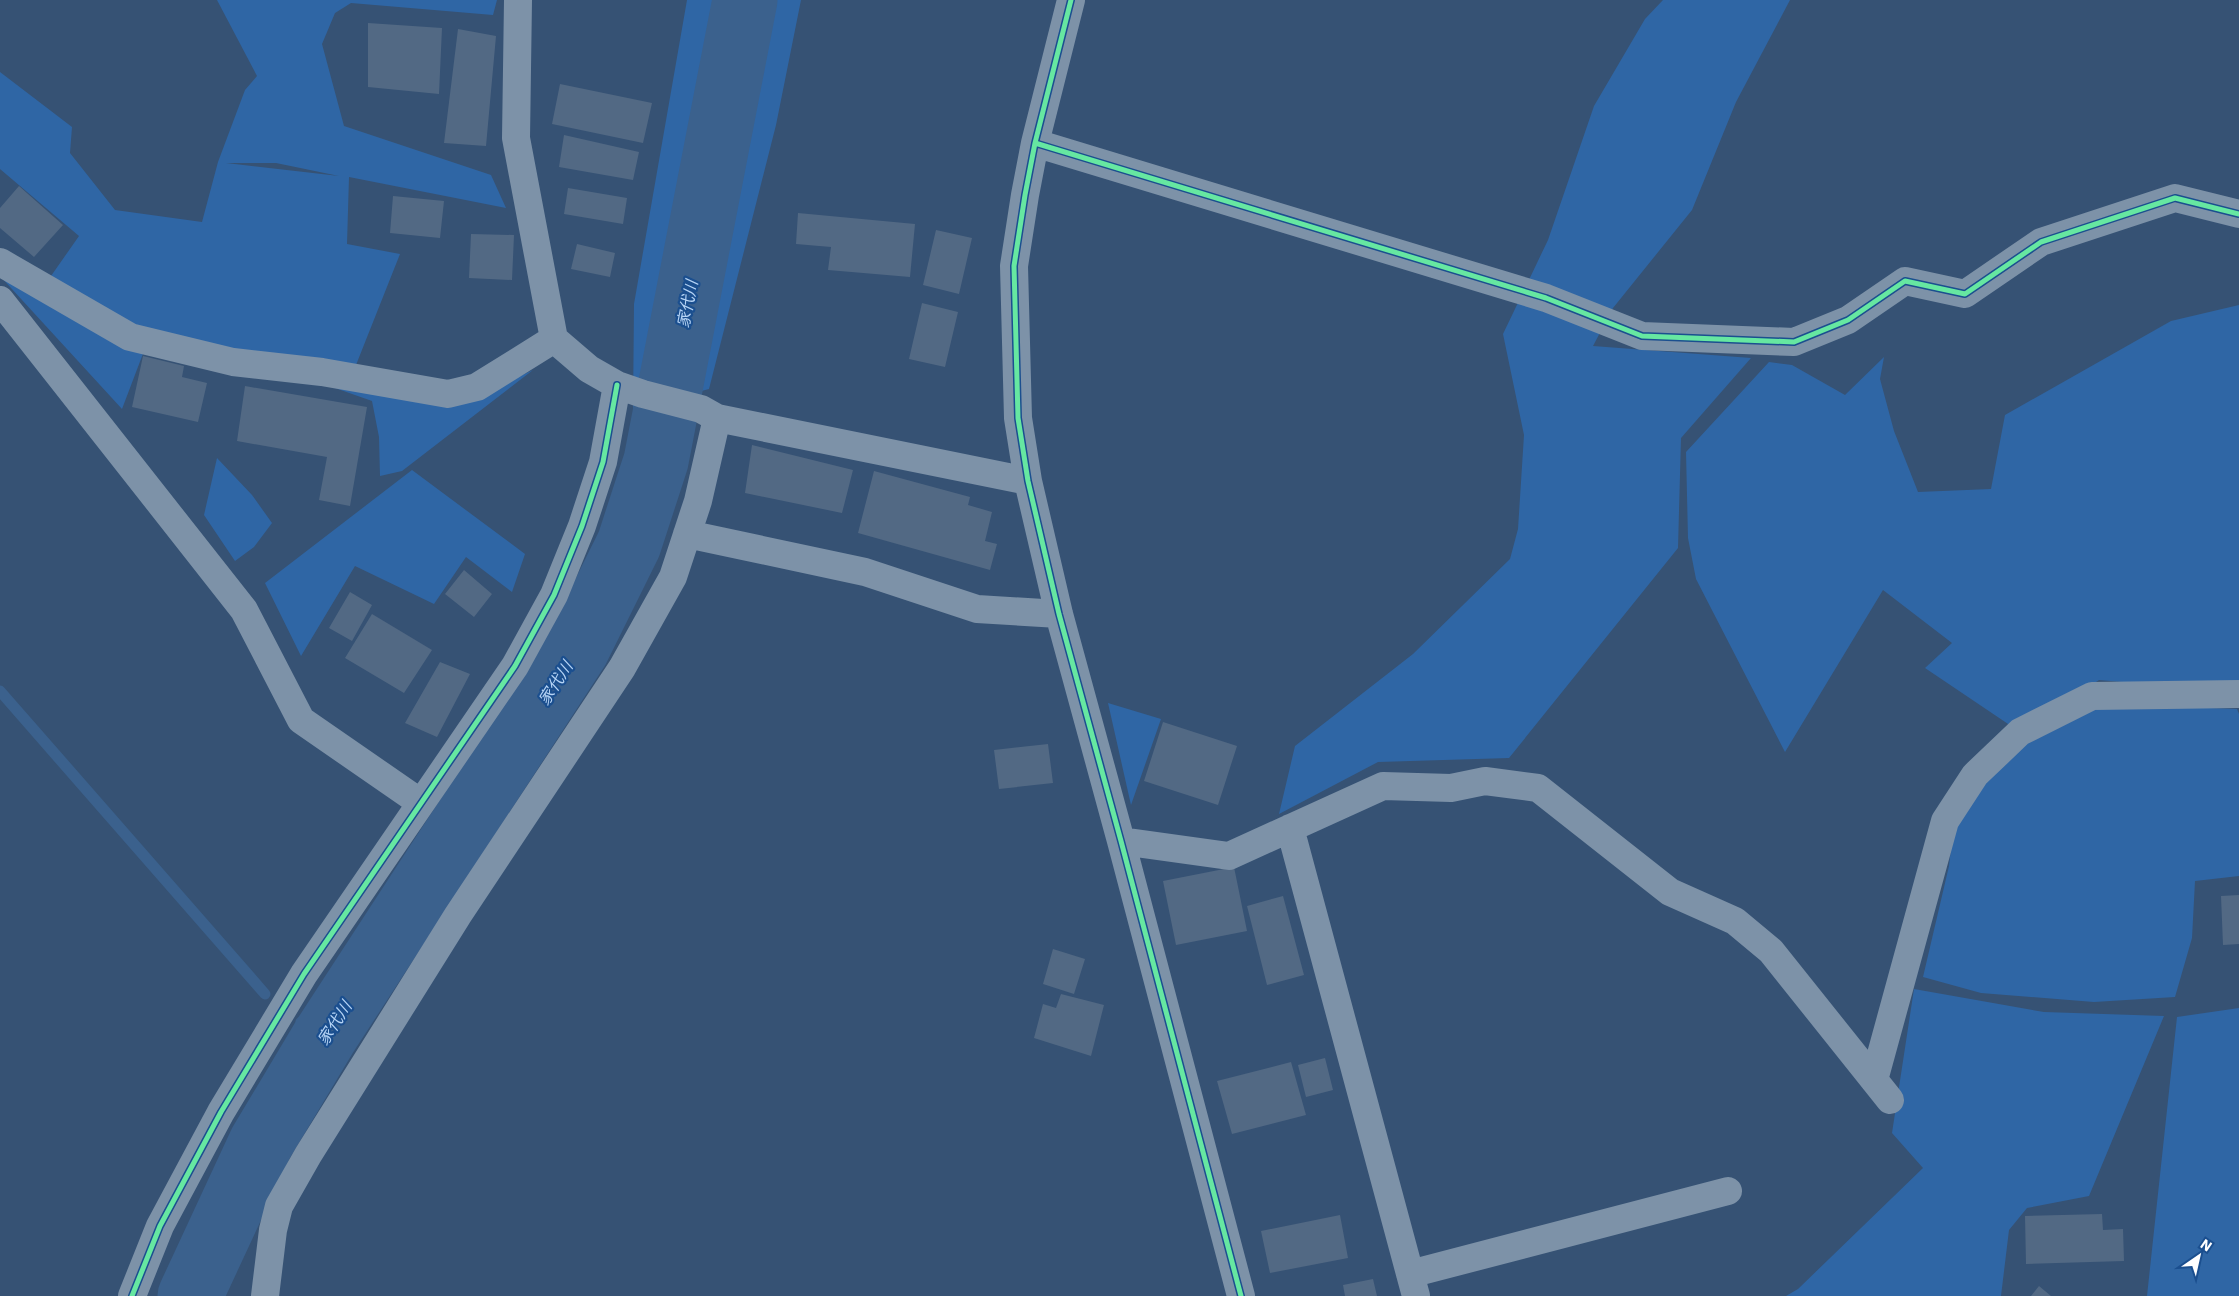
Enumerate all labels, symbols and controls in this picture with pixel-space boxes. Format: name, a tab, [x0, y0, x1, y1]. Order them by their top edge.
water label: 家代川	[673, 277, 702, 329]
water label: 家代川	[534, 656, 578, 709]
water label: 家代川	[313, 996, 357, 1049]
north arrow	[2174, 1231, 2224, 1281]
text: N	[2197, 1235, 2216, 1256]

